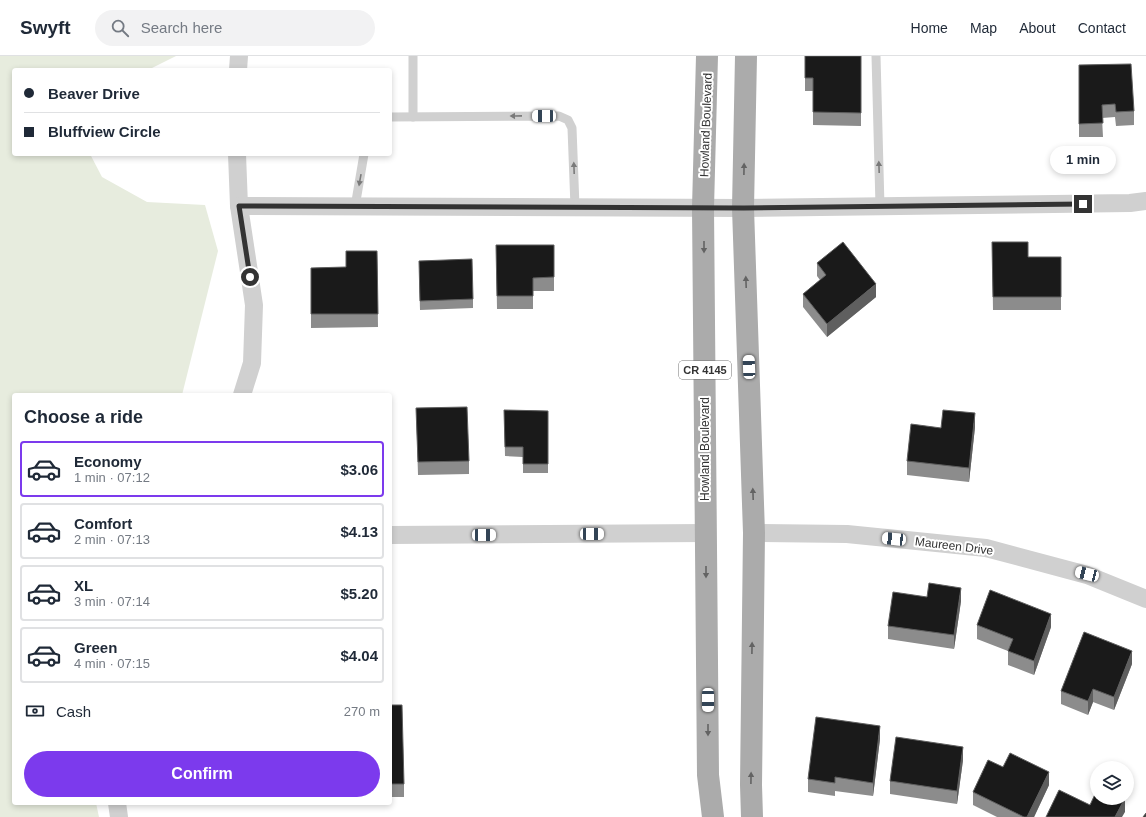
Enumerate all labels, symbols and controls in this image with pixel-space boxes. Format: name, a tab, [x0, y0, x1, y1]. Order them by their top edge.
search box	[95, 10, 375, 46]
text: Swyft	[20, 17, 71, 38]
icon: search	[109, 17, 131, 39]
text: Search here	[141, 19, 222, 36]
text: Home	[911, 20, 948, 36]
text: Map	[970, 20, 997, 36]
text: About	[1019, 20, 1056, 36]
text: Contact	[1078, 20, 1126, 36]
street label: Howland Boulevard	[697, 73, 715, 177]
text: Beaver Drive	[48, 85, 140, 102]
car	[532, 110, 556, 122]
one-way arrow	[509, 113, 522, 119]
text: Bluffview Circle	[48, 123, 161, 140]
callout: 1 min	[1050, 146, 1116, 174]
text: 1 min	[1066, 152, 1100, 167]
one-way arrow	[876, 161, 883, 173]
one-way arrow	[570, 162, 577, 174]
one-way arrow	[741, 162, 747, 175]
one-way arrow	[356, 174, 362, 186]
route end	[1074, 195, 1092, 213]
one-way arrow	[701, 241, 707, 254]
route start	[241, 268, 259, 286]
one-way arrow	[743, 275, 749, 288]
car	[743, 355, 755, 379]
road number: CR 4145	[679, 361, 731, 379]
street label: Howland Boulevard	[698, 397, 712, 501]
text: Choose a ride	[24, 407, 143, 427]
icon: car	[26, 451, 62, 487]
text: Economy	[74, 453, 142, 470]
text: $3.06	[340, 461, 378, 478]
text: 1 min · 07:12	[74, 470, 150, 485]
one-way arrow	[749, 488, 756, 500]
icon: car	[26, 513, 62, 549]
text: Comfort	[74, 515, 132, 532]
text: $4.13	[340, 523, 378, 540]
car	[580, 528, 604, 540]
car	[472, 529, 496, 541]
text: 2 min · 07:13	[74, 532, 150, 547]
car	[881, 532, 907, 546]
street label: Maureen Drive	[914, 534, 994, 558]
car	[1074, 565, 1100, 583]
one-way arrow	[703, 566, 710, 578]
icon: car	[26, 575, 62, 611]
text: XL	[74, 577, 93, 594]
text: $5.20	[340, 585, 378, 602]
text: 3 min · 07:14	[74, 594, 150, 609]
icon: car	[26, 637, 62, 673]
text: Green	[74, 639, 117, 656]
one-way arrow	[749, 642, 756, 654]
text: $4.04	[340, 647, 378, 664]
text: 4 min · 07:15	[74, 656, 150, 671]
car	[702, 688, 714, 712]
icon: cash	[24, 700, 46, 722]
text: Cash	[56, 703, 91, 720]
text: 270 m	[344, 704, 380, 719]
one-way arrow	[705, 724, 711, 737]
button: Confirm	[24, 751, 380, 797]
map controls	[1090, 761, 1134, 805]
button: layers	[1090, 761, 1134, 805]
one-way arrow	[748, 771, 754, 784]

